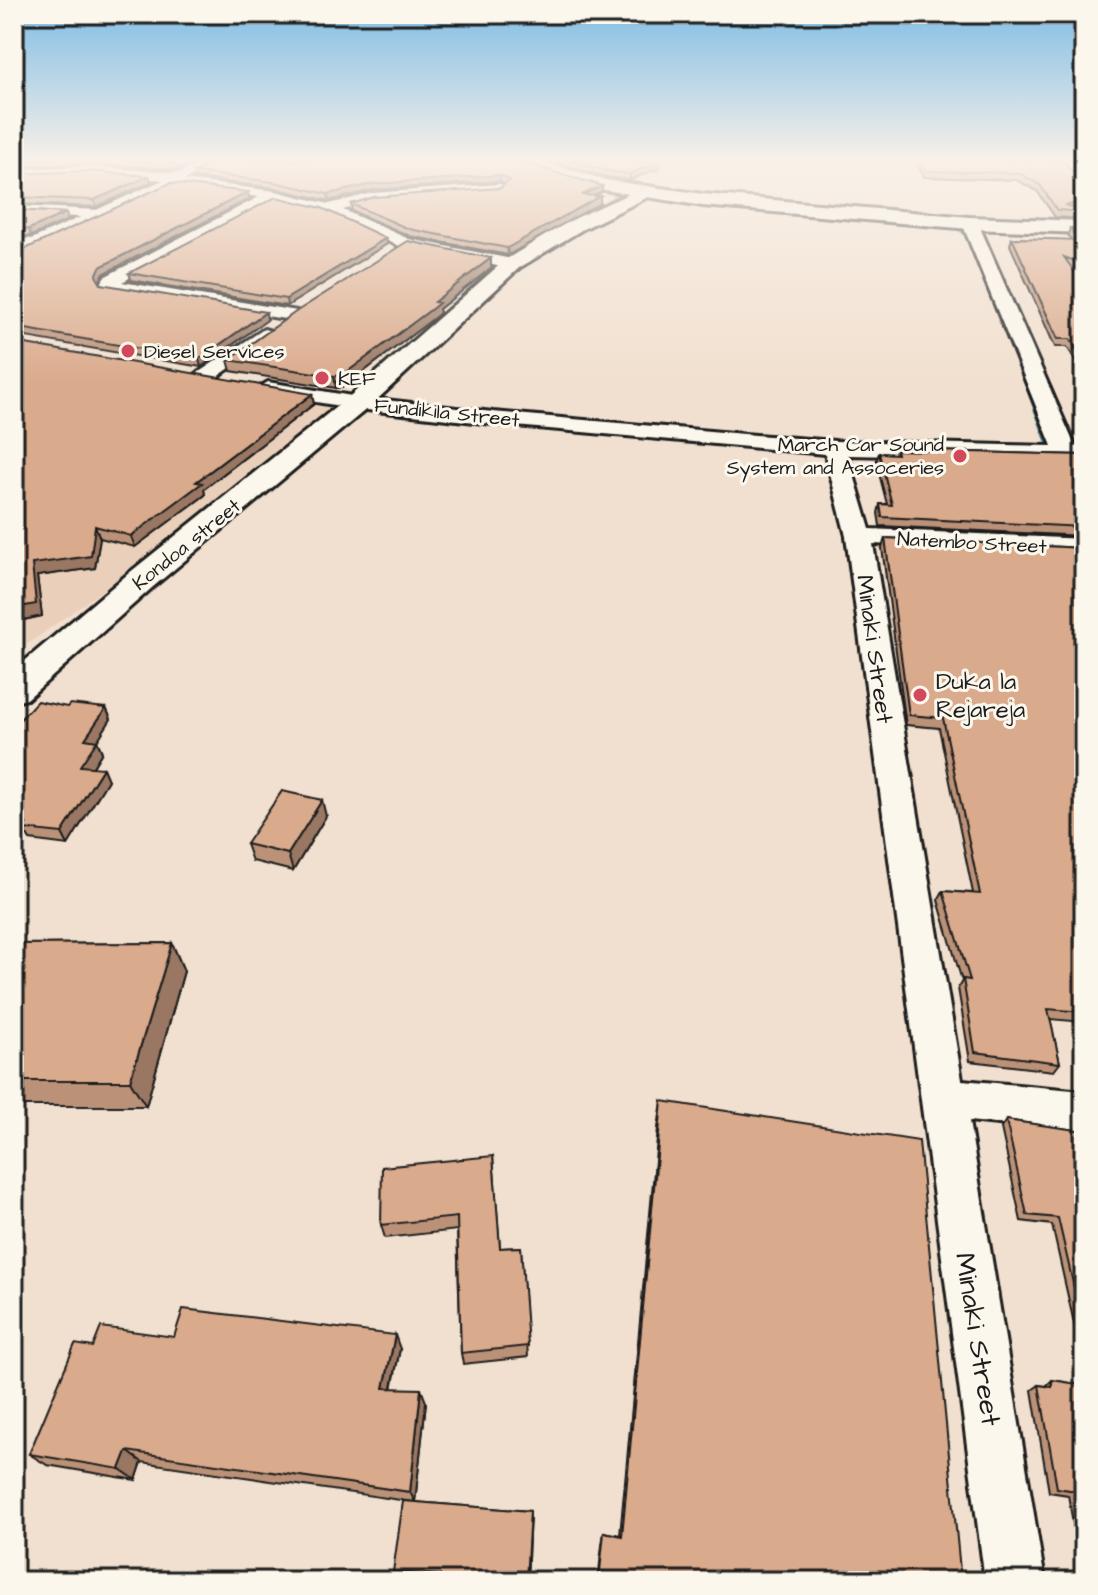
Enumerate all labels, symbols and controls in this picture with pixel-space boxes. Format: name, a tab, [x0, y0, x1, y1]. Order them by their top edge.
place label: Diesel Services	[144, 338, 284, 366]
marker: Diesel Services	[119, 342, 137, 360]
place label: KEF	[338, 365, 376, 393]
marker: KEF	[313, 369, 331, 387]
street label: Fundikila Street	[373, 391, 521, 435]
place label: March Car Sound System and Assoceries	[727, 431, 944, 483]
marker: March Car Sound System and Assoceries	[951, 447, 969, 465]
street label: Kondoa street	[127, 492, 247, 597]
street label: Natembo Street	[897, 525, 1047, 561]
street label: Minaki Street	[847, 573, 901, 726]
place label: Duka la Rejareja	[936, 665, 1025, 727]
marker: Duka la Rejareja	[911, 686, 929, 704]
street label: Minaki Street	[945, 1250, 1011, 1429]

